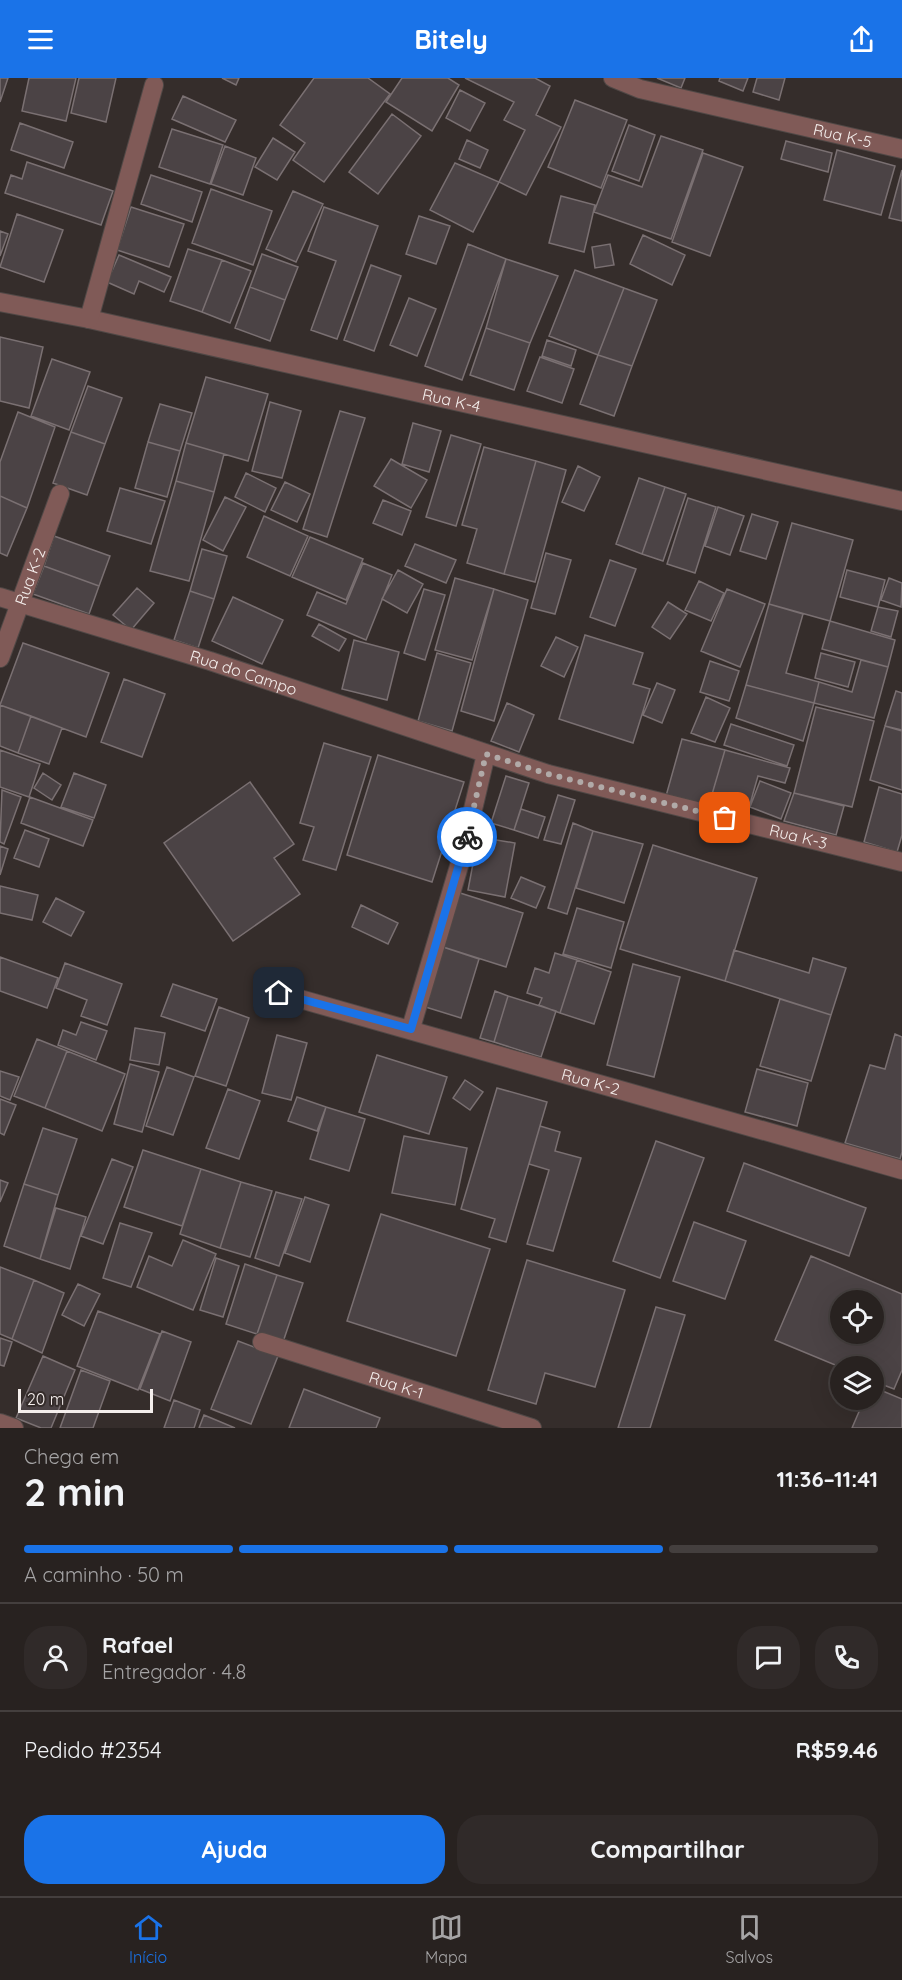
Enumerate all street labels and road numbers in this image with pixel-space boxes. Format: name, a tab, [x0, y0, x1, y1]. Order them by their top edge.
street label: Rua K-5	[811, 119, 874, 152]
street label: Rua K-4	[420, 384, 483, 416]
street label: Rua K-2	[10, 545, 50, 608]
street label: Rua do Campo	[188, 646, 300, 699]
street label: Rua K-3	[767, 819, 830, 853]
street label: Rua K-2	[559, 1064, 622, 1099]
street label: Rua K-1	[367, 1367, 426, 1403]

